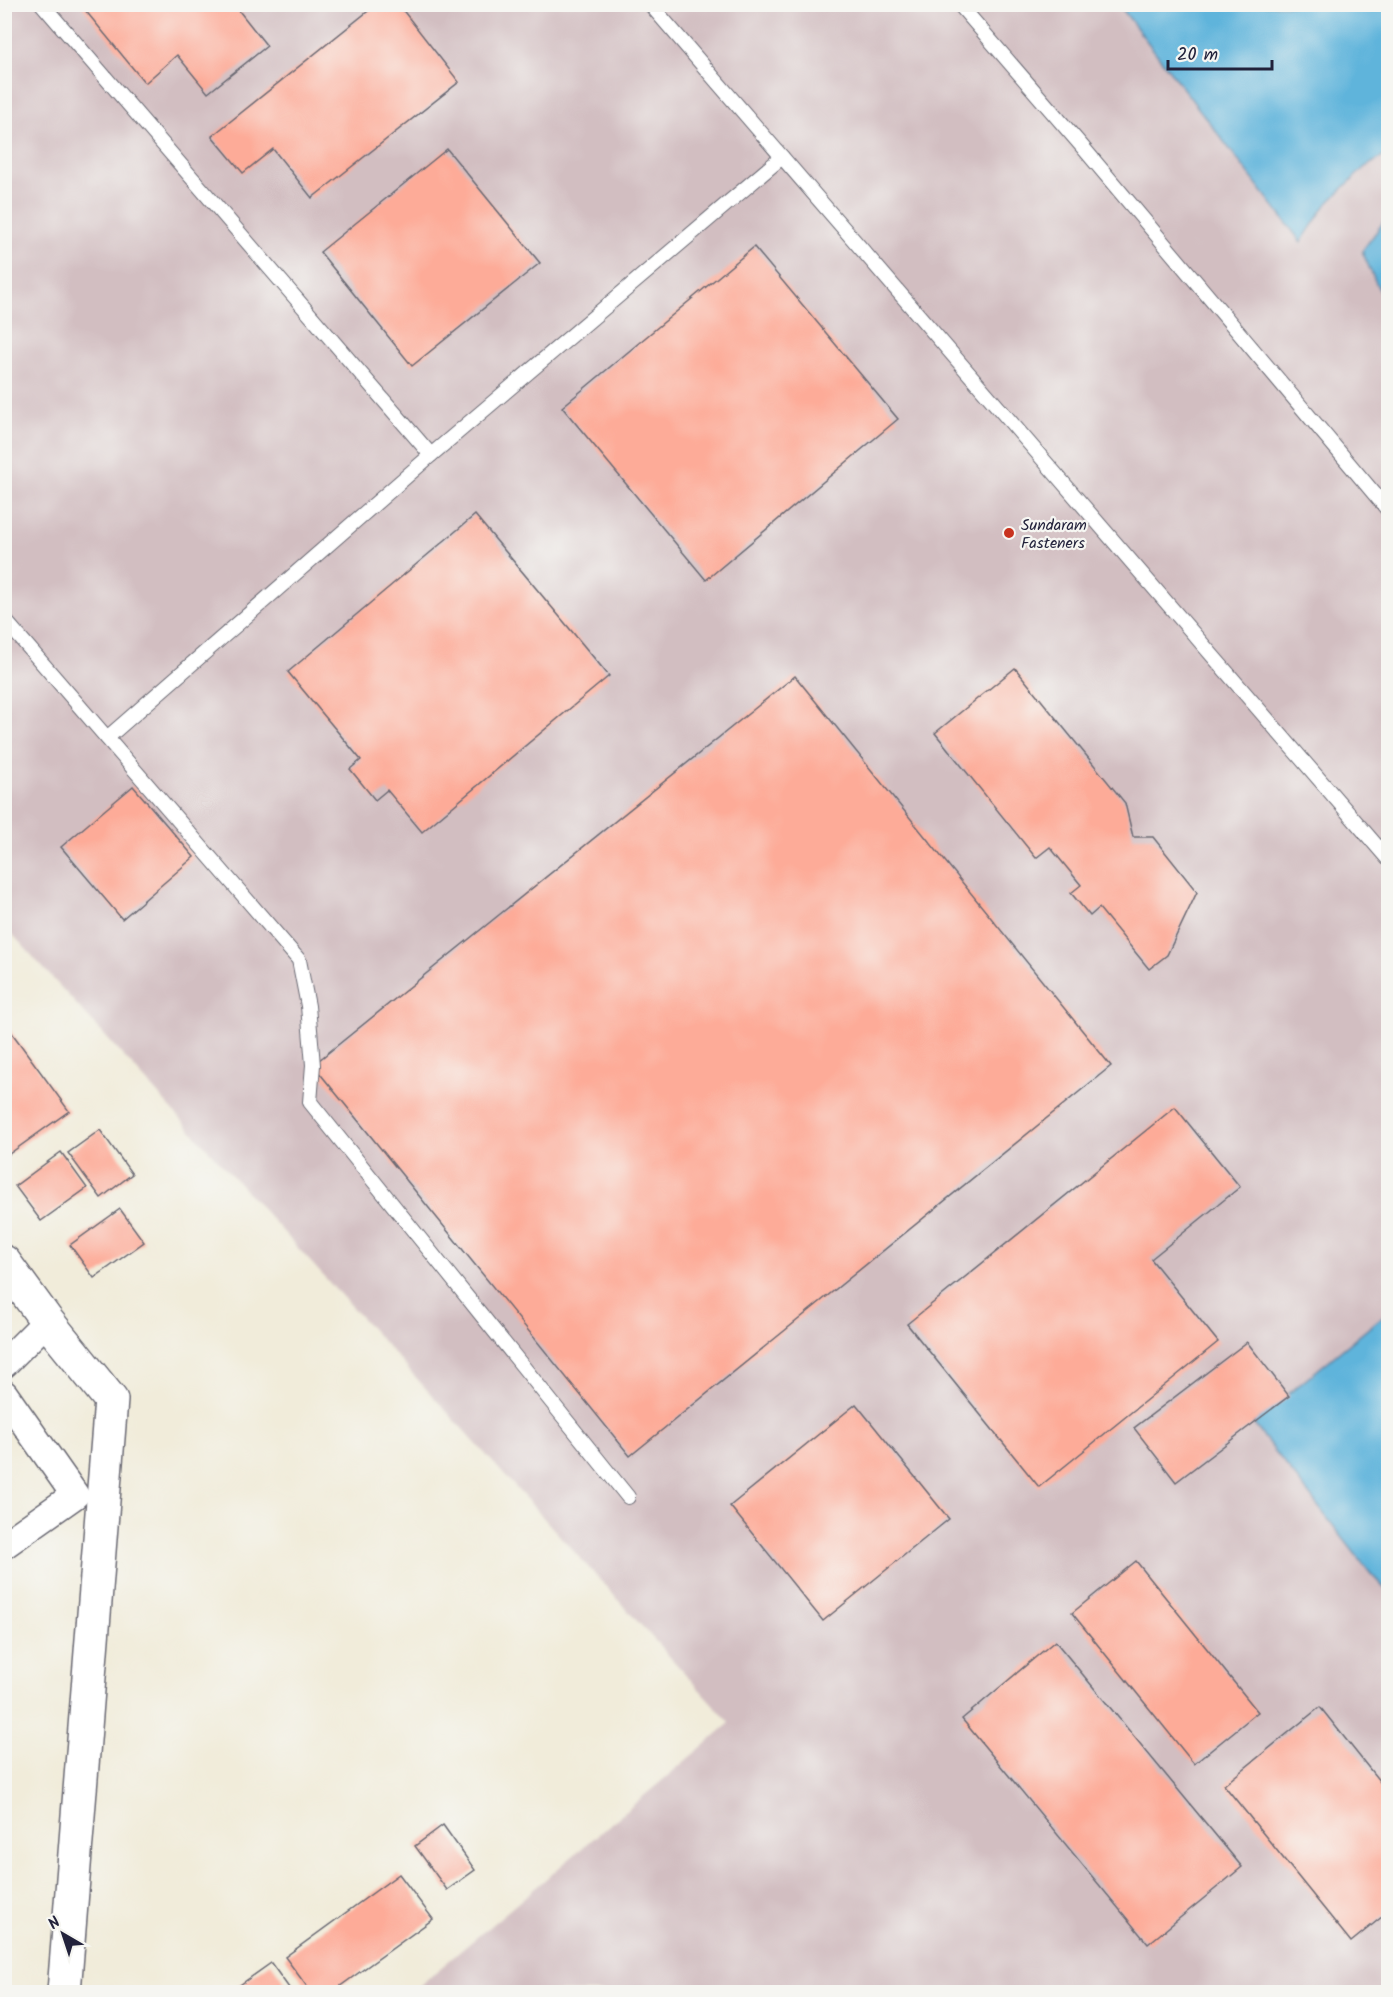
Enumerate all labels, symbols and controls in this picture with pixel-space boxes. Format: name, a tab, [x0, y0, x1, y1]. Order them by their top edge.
scale bar	[1168, 33, 1272, 71]
text: 20 m	[1177, 41, 1218, 70]
place label: Sundaram Fasteners	[1021, 513, 1087, 556]
marker: Sundaram Fasteners	[1002, 526, 1016, 540]
north arrow	[33, 1904, 93, 1964]
text: N	[43, 1911, 66, 1936]

